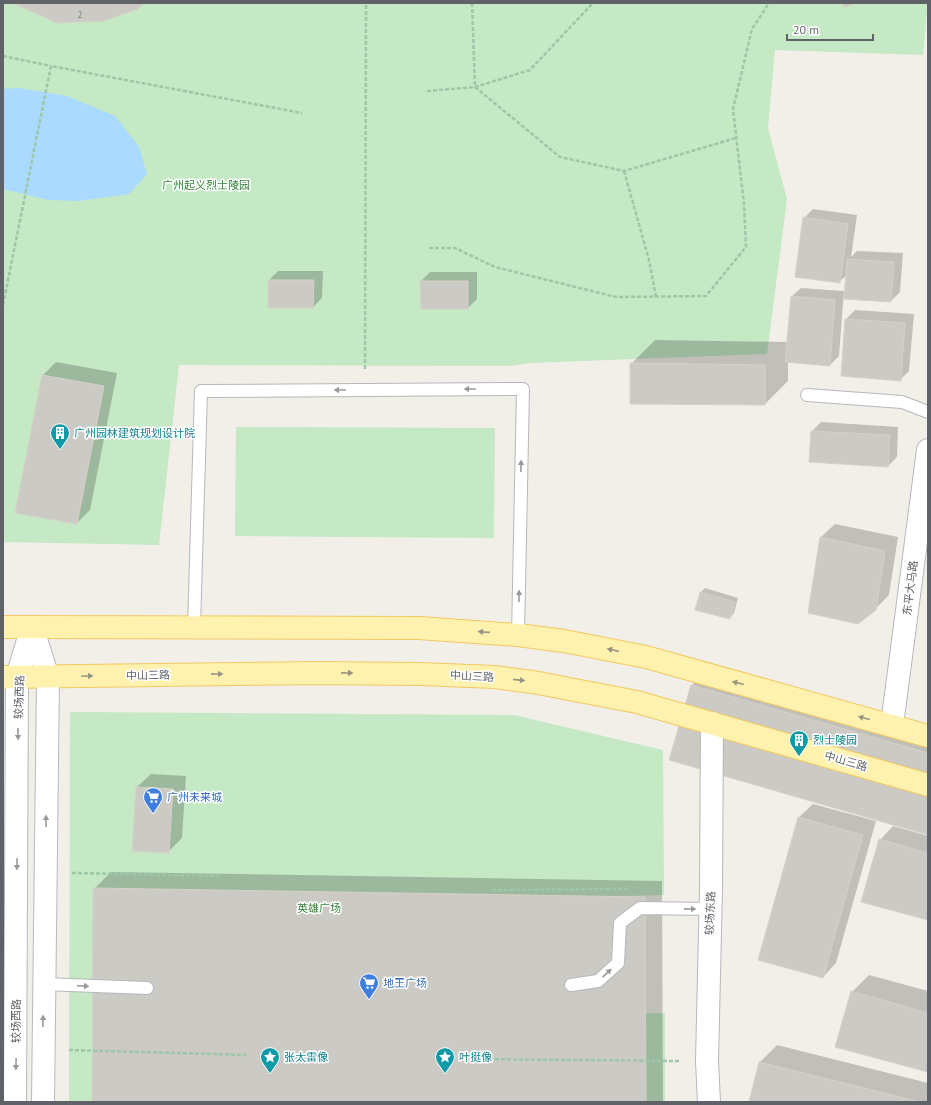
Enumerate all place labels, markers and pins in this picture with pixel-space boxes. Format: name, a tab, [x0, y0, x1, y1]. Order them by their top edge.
building icon: 广州园林建筑规划设计院	[49, 422, 71, 450]
place label: 广州园林建筑规划设计院	[74, 426, 195, 440]
building icon: 烈士陵园	[788, 729, 810, 757]
place label: 烈士陵园	[813, 733, 857, 747]
supermarket icon: 广州未来城	[142, 786, 164, 814]
place label: 广州未来城	[167, 790, 222, 804]
supermarket icon: 地王广场	[358, 972, 380, 1000]
place label: 地王广场	[383, 976, 427, 990]
place icon: 张太雷像	[259, 1046, 281, 1074]
place icon: 叶挺像	[434, 1046, 456, 1074]
place label: 张太雷像	[284, 1050, 328, 1064]
place label: 叶挺像	[459, 1050, 492, 1064]

